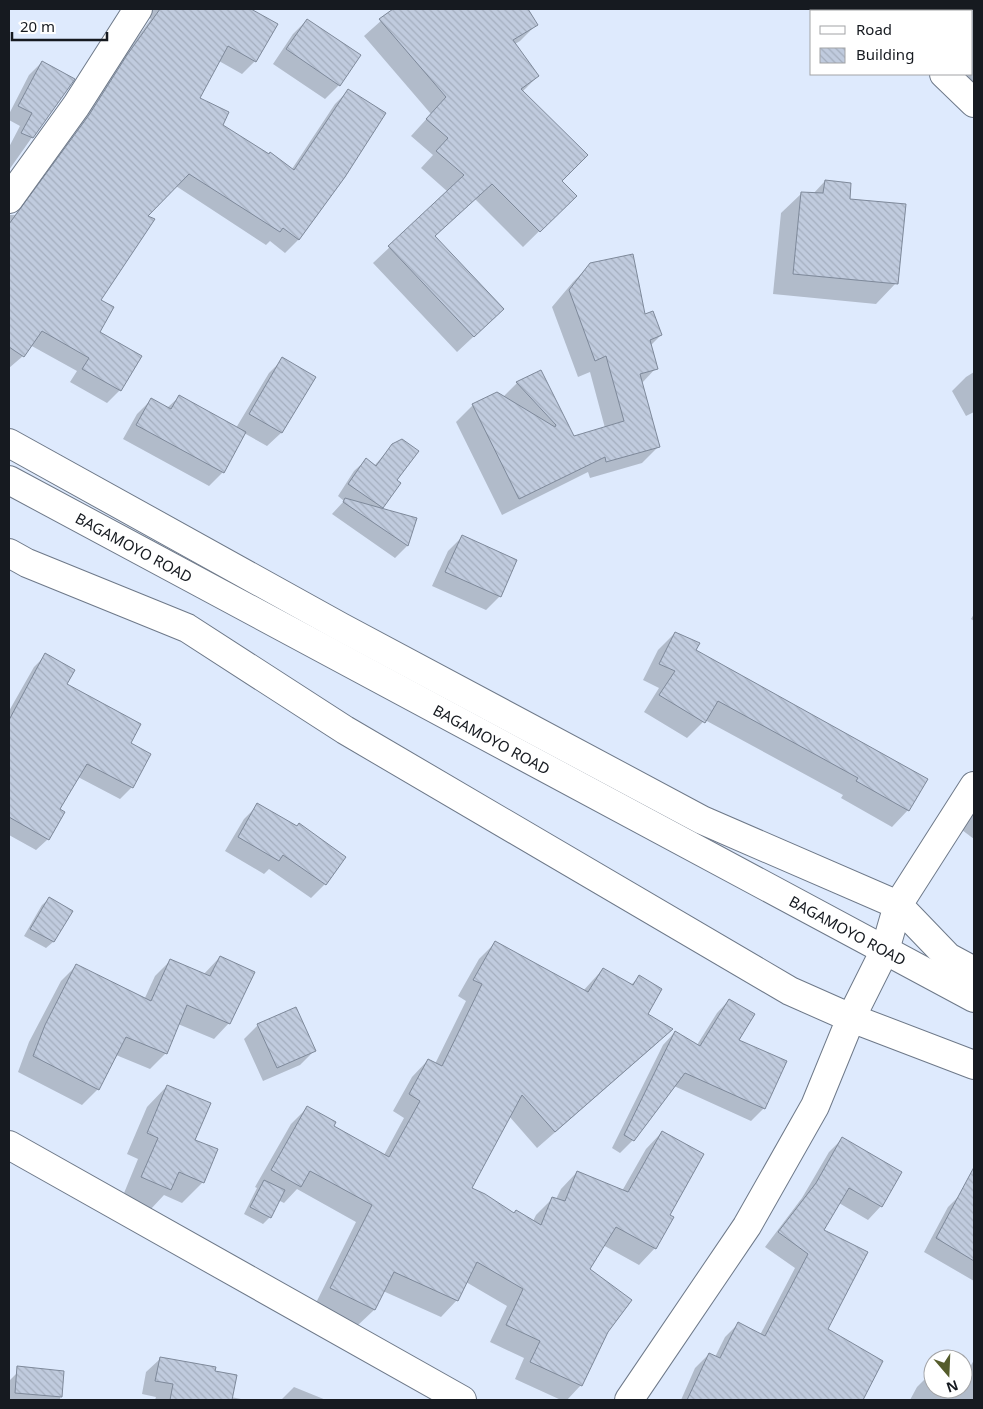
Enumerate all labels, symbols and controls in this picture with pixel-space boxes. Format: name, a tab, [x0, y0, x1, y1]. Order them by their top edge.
scale bar	[12, 10, 108, 42]
legend	[810, 10, 973, 75]
text: 20 m	[20, 16, 55, 36]
text: Road	[856, 19, 892, 39]
text: Building	[856, 44, 914, 64]
street label: BAGAMOYO ROAD	[72, 508, 196, 587]
street label: BAGAMOYO ROAD	[430, 700, 554, 779]
street label: BAGAMOYO ROAD	[786, 891, 910, 970]
north arrow	[923, 1349, 973, 1399]
text: N	[944, 1376, 961, 1398]

